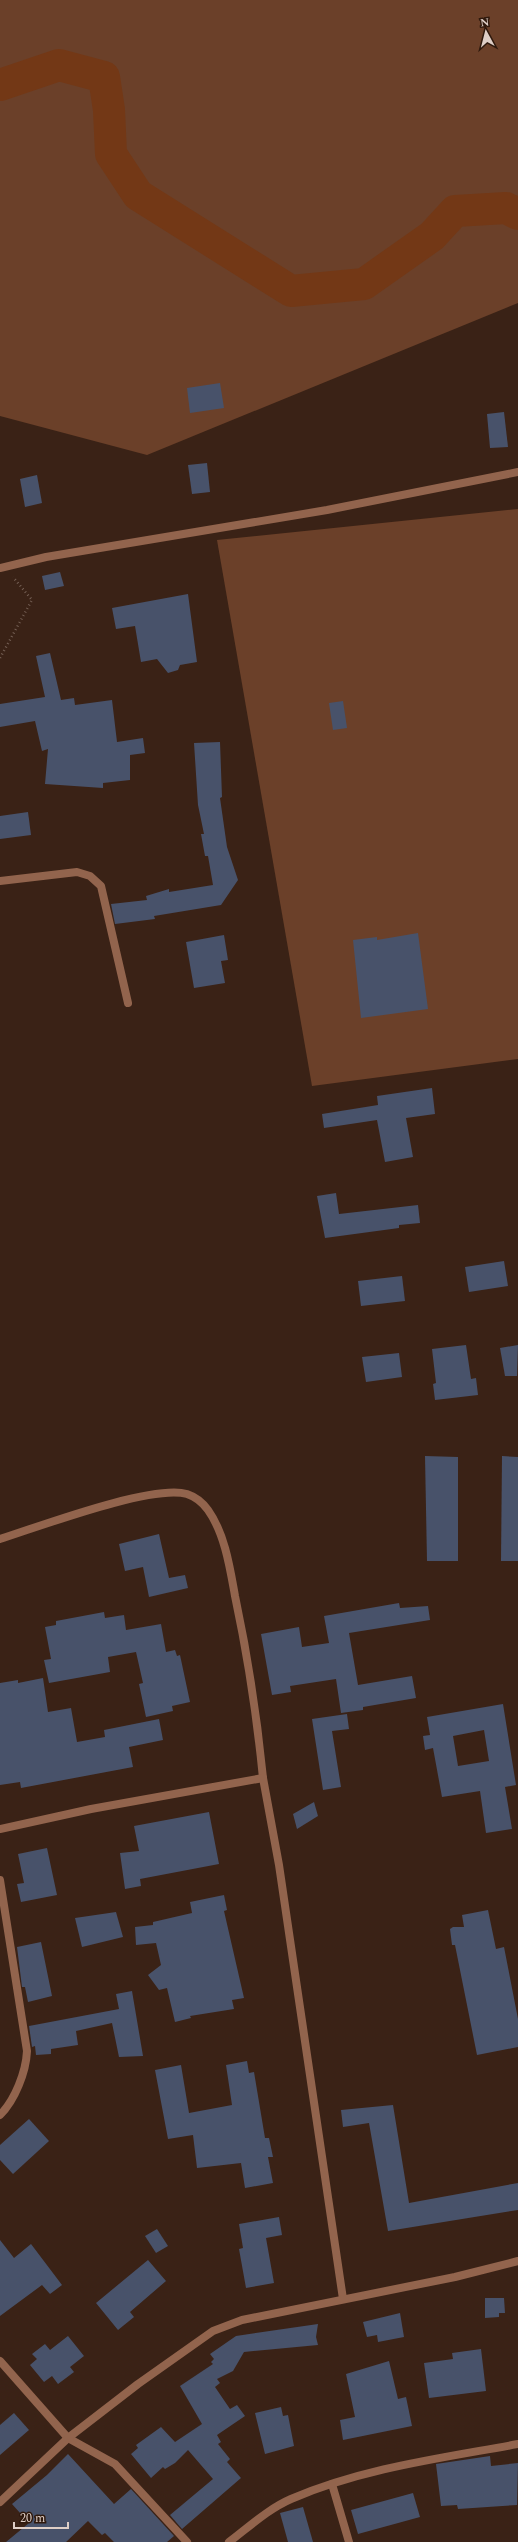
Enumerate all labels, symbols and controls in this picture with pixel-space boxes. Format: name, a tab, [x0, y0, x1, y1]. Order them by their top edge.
north arrow	[466, 12, 506, 52]
text: N	[479, 14, 490, 32]
scale bar	[14, 2504, 68, 2530]
text: 20 m	[20, 2509, 45, 2528]

